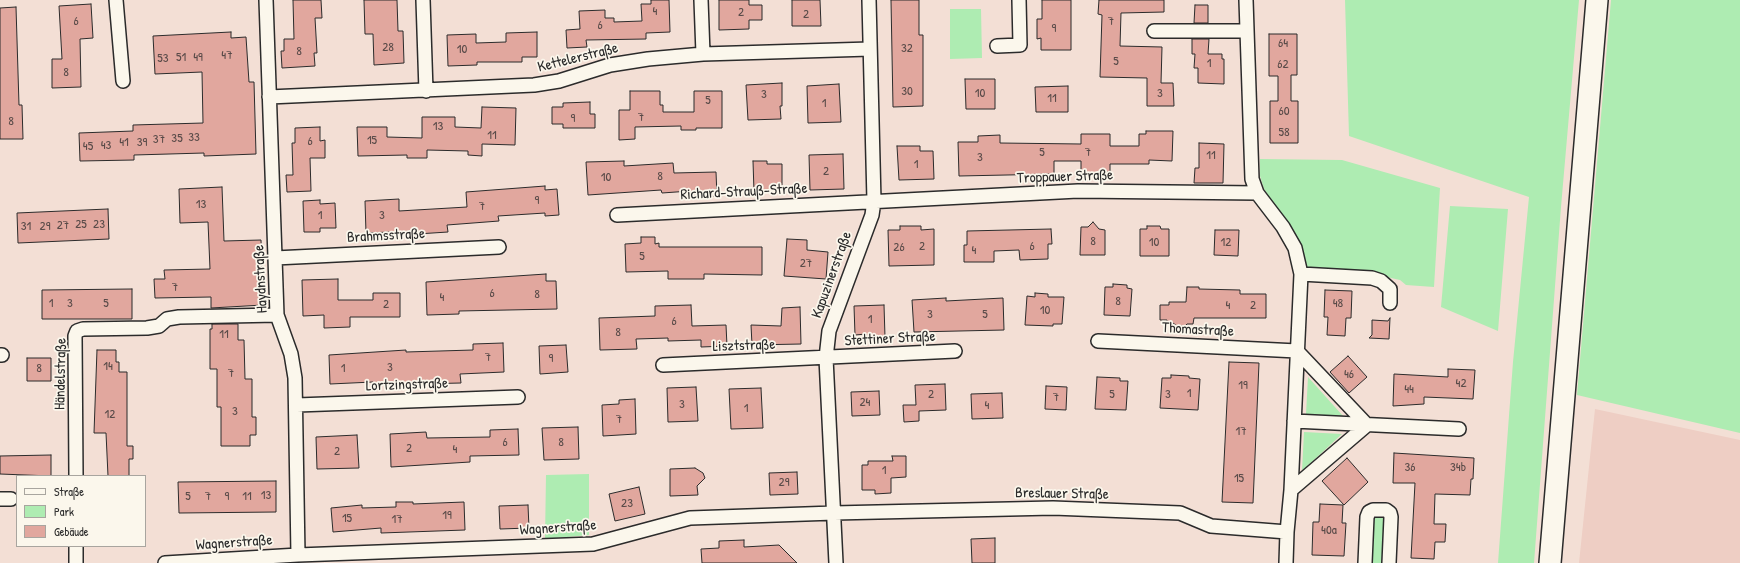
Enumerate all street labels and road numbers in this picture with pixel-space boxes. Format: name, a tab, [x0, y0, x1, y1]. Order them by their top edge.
street label: Kettelerstraße	[536, 39, 620, 77]
street label: Troppauer Straße	[1017, 166, 1113, 188]
street label: Richard-Strauß-Straße	[680, 180, 808, 204]
street label: Brahmsstraße	[347, 225, 425, 247]
street label: Kapuzinerstraße	[808, 229, 856, 321]
street label: Haydnstraße	[250, 244, 272, 314]
street label: Thomastraße	[1162, 319, 1234, 341]
street label: Stettiner Straße	[844, 328, 936, 350]
street label: Lisztstraße	[712, 336, 776, 356]
street label: Händelstraße	[51, 338, 71, 410]
street label: Lortzingstraße	[366, 375, 448, 395]
street label: Breslauer Straße	[1015, 484, 1109, 504]
street label: Wagnerstraße	[519, 516, 597, 540]
street label: Wagnerstraße	[195, 531, 273, 555]

